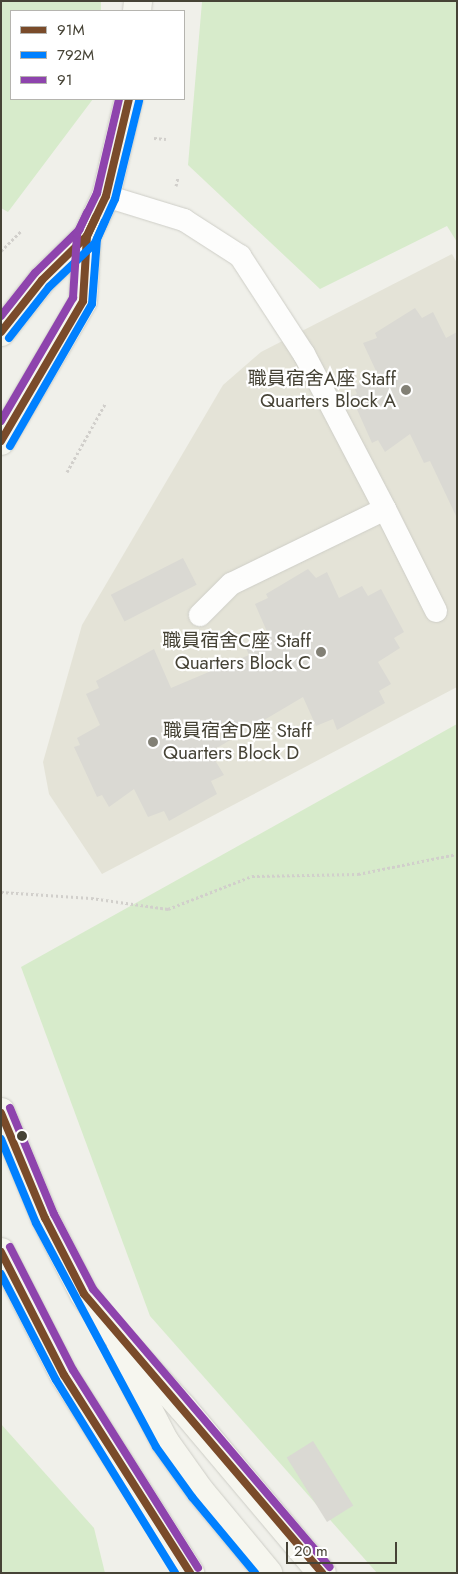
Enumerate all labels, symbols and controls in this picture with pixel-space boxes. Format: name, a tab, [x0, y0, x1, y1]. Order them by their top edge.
legend	[10, 10, 185, 100]
text: 91M	[57, 19, 85, 41]
text: 792M	[57, 44, 94, 66]
text: 91	[57, 69, 72, 91]
place label: 職員宿舍A座 Staff Quarters Block A	[248, 368, 396, 412]
marker: 職員宿舍A座 Staff Quarters Block A	[400, 384, 412, 396]
place label: 職員宿舍C座 Staff Quarters Block C	[162, 630, 311, 674]
marker: 職員宿舍C座 Staff Quarters Block C	[315, 646, 327, 658]
place label: 職員宿舍D座 Staff Quarters Block D	[163, 720, 312, 764]
marker: 職員宿舍D座 Staff Quarters Block D	[147, 736, 159, 748]
unlabelled marker	[17, 1131, 27, 1141]
scale bar	[288, 1532, 399, 1564]
text: 20 m	[294, 1540, 328, 1562]

